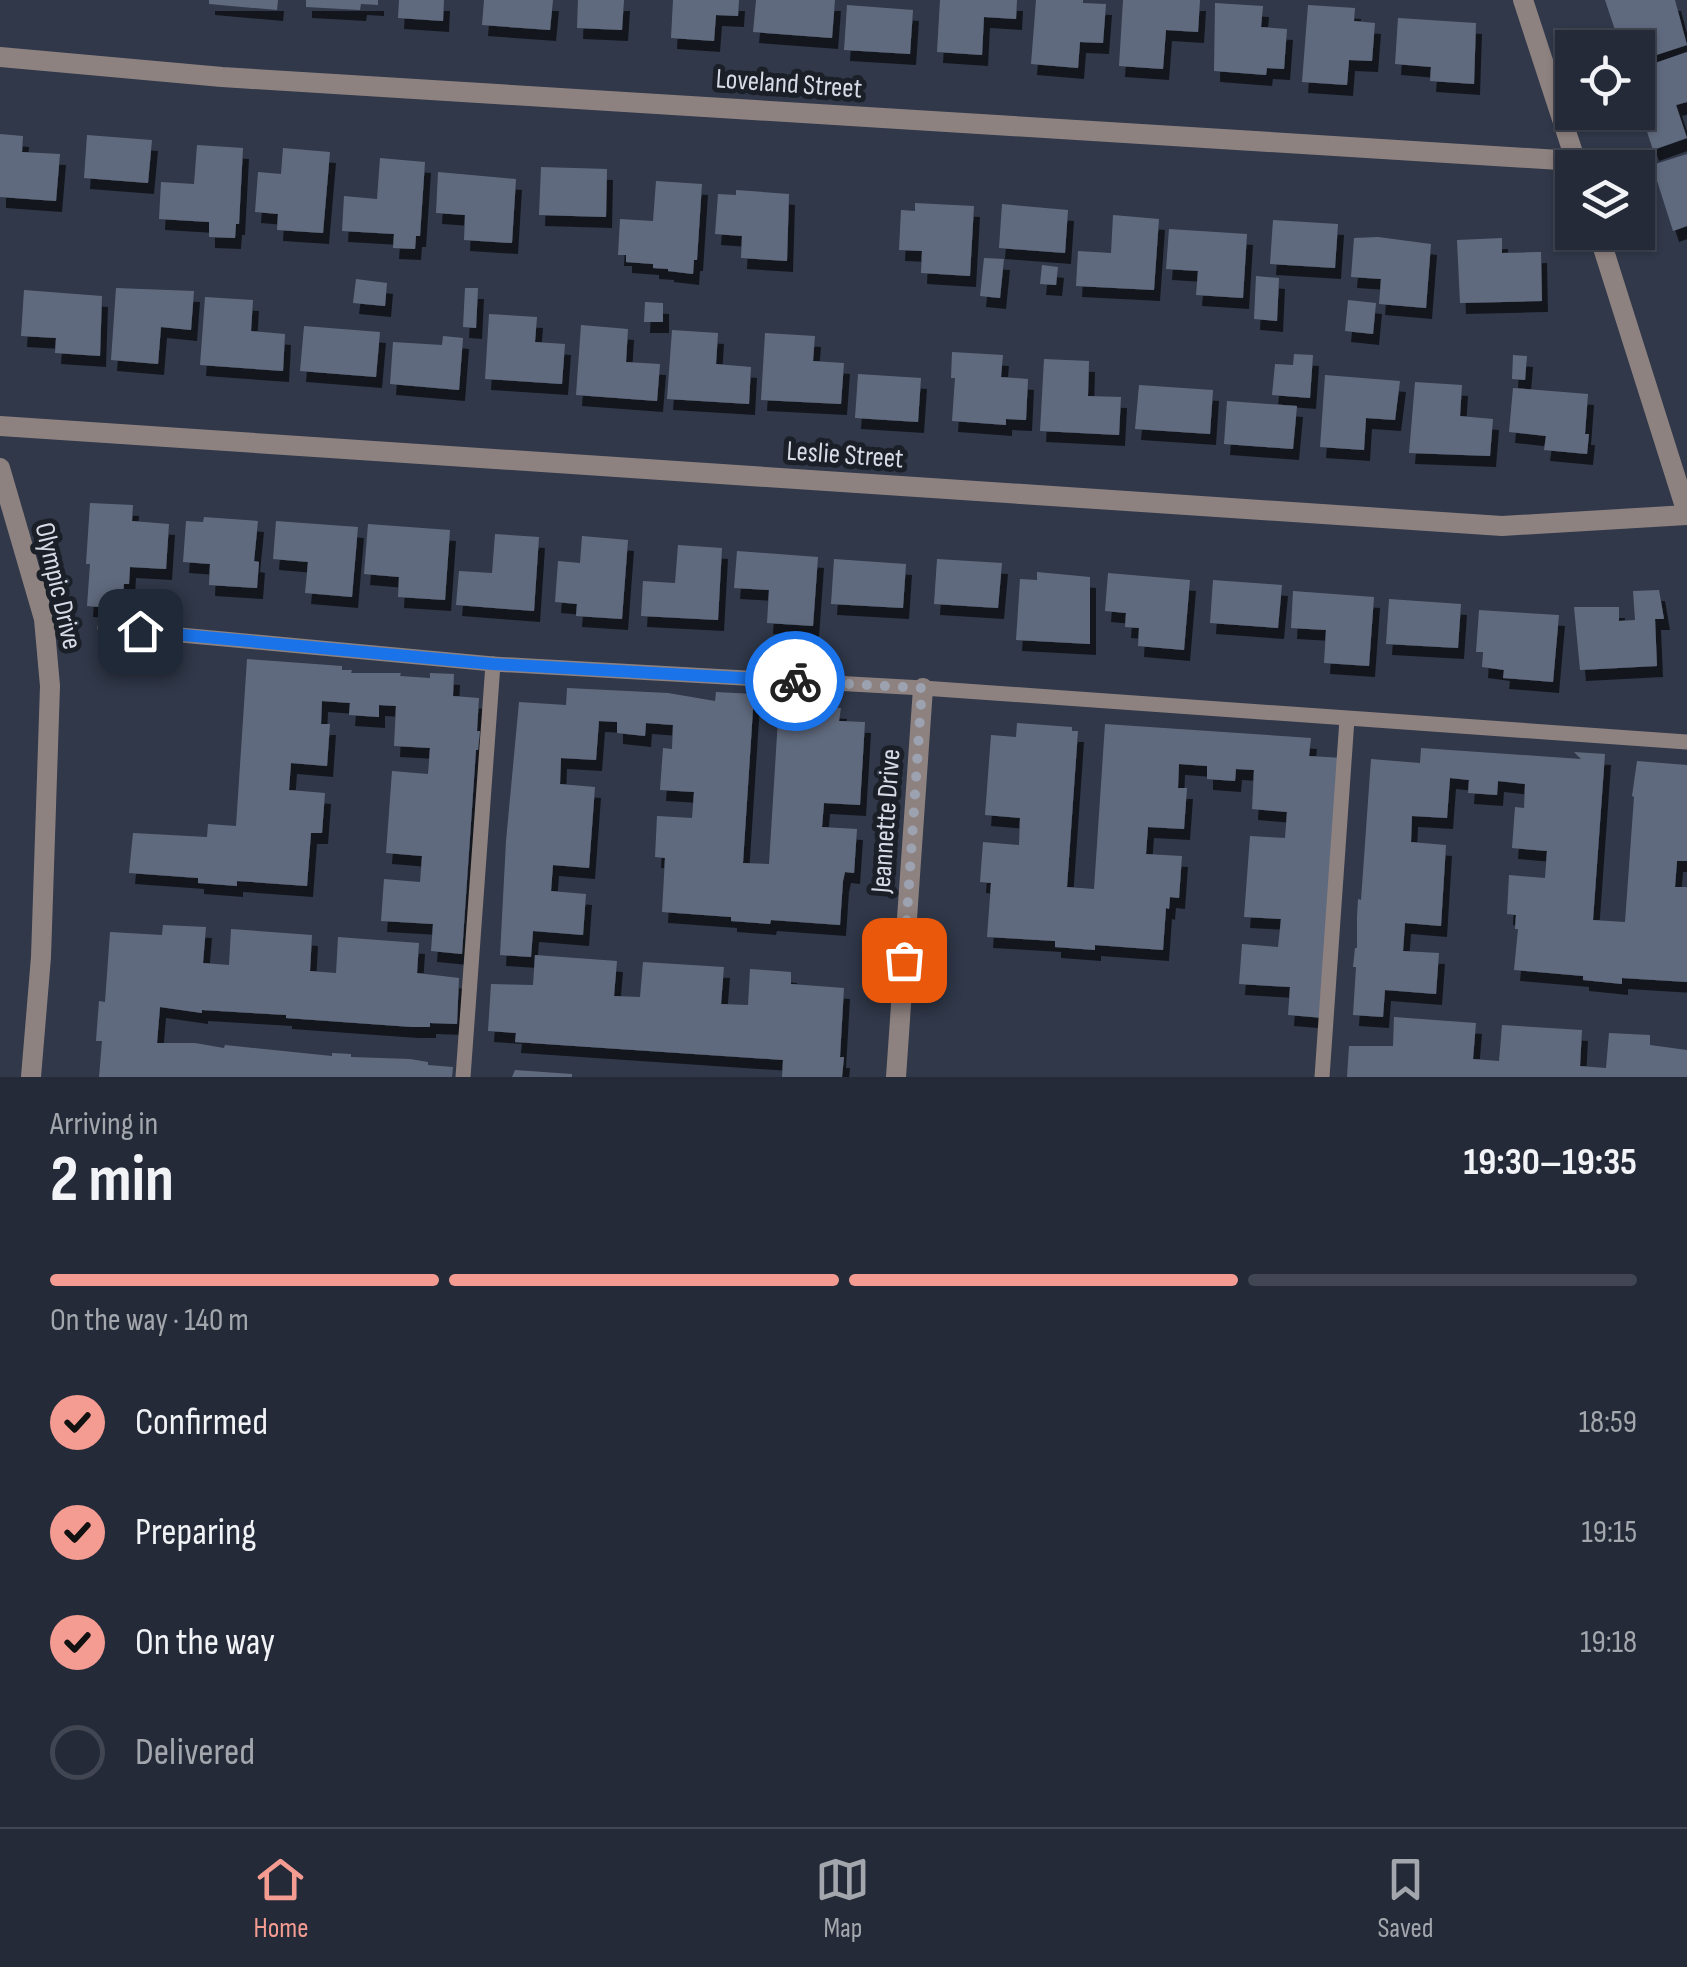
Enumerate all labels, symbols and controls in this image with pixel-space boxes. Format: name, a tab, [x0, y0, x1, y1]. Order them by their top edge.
map controls	[1555, 30, 1655, 250]
button: locate	[1555, 30, 1655, 130]
street label: Loveland Street	[715, 62, 863, 106]
button: layers	[1555, 150, 1655, 250]
street label: Leslie Street	[785, 434, 905, 476]
street label: Olympic Drive	[27, 519, 89, 653]
pin	[98, 589, 183, 674]
icon: home	[113, 604, 168, 659]
courier	[745, 631, 845, 731]
icon: bike	[768, 654, 823, 709]
street label: Jeannette Drive	[864, 748, 907, 895]
pin	[862, 918, 947, 1003]
icon: bag	[877, 933, 932, 988]
text: Arriving in	[50, 1105, 158, 1144]
text: 19:30–19:35	[1463, 1140, 1637, 1185]
text: 2 min	[50, 1142, 174, 1220]
text: On the way · 140 m	[50, 1301, 249, 1340]
icon: check	[50, 1395, 105, 1450]
text: Confirmed	[135, 1400, 268, 1445]
text: 18:59	[1579, 1403, 1637, 1442]
icon: check	[50, 1505, 105, 1560]
text: Preparing	[135, 1510, 256, 1555]
text: 19:15	[1582, 1513, 1637, 1552]
icon: check	[50, 1615, 105, 1670]
text: On the way	[135, 1620, 275, 1665]
text: 19:18	[1580, 1623, 1637, 1662]
text: Delivered	[135, 1730, 255, 1775]
tab: Home	[253, 1852, 309, 1945]
tab: Map	[815, 1852, 870, 1945]
tab: Saved	[1377, 1852, 1434, 1945]

